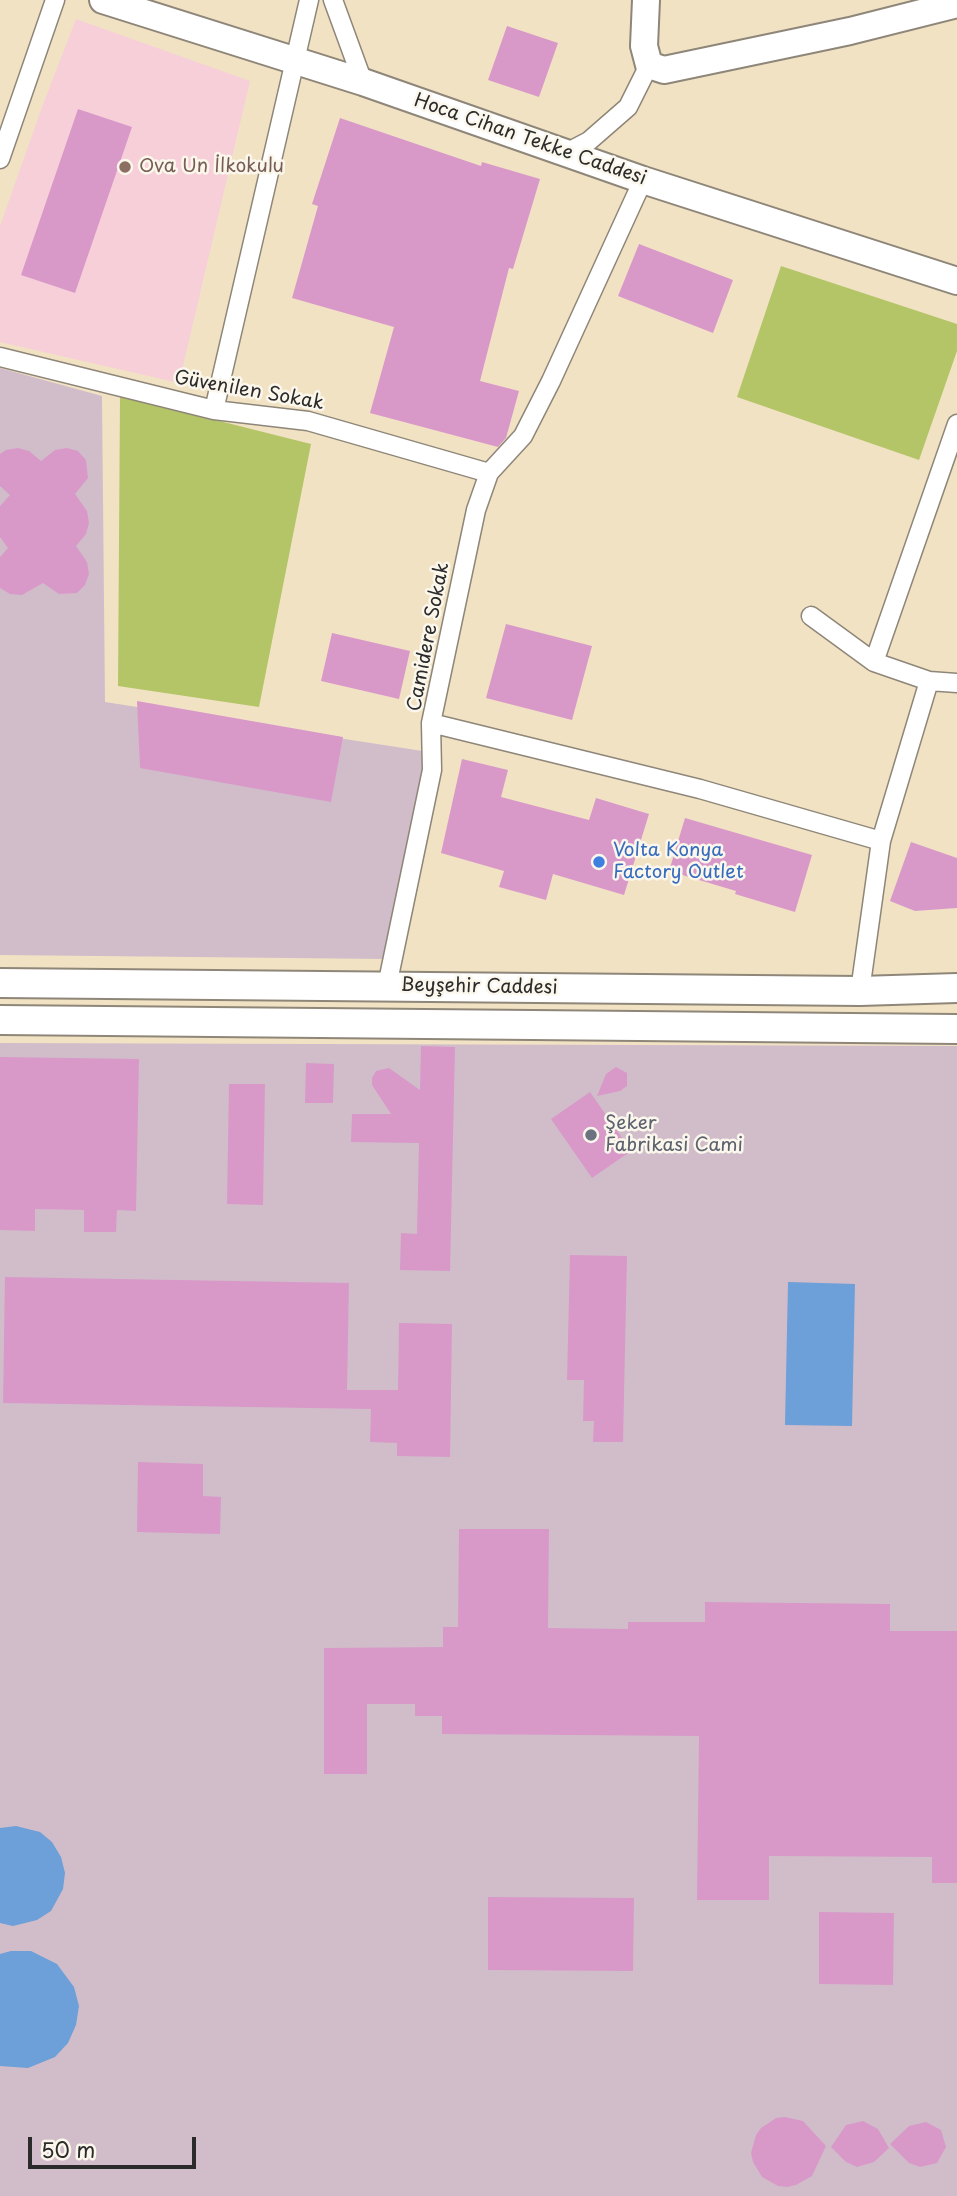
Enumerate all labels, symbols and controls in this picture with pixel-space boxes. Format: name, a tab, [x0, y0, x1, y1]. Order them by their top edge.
street label: Hoca Cihan Tekke Caddesi	[411, 89, 649, 191]
place label: Ova Un İlkokulu	[139, 156, 284, 178]
marker: Ova Un İlkokulu	[117, 159, 133, 175]
street label: Güvenilen Sokak	[172, 367, 326, 415]
street label: Camidere Sokak	[403, 561, 455, 713]
place label: Volta Konya Factory Outlet	[613, 840, 744, 884]
marker: Volta Konya Factory Outlet	[591, 854, 607, 870]
street label: Beyşehir Caddesi	[400, 974, 558, 1000]
place label: Şeker Fabrikasi Cami	[605, 1113, 743, 1157]
marker: Şeker Fabrikasi Cami	[583, 1127, 599, 1143]
scale bar	[32, 2122, 200, 2166]
text: 50 m	[41, 2133, 95, 2165]

